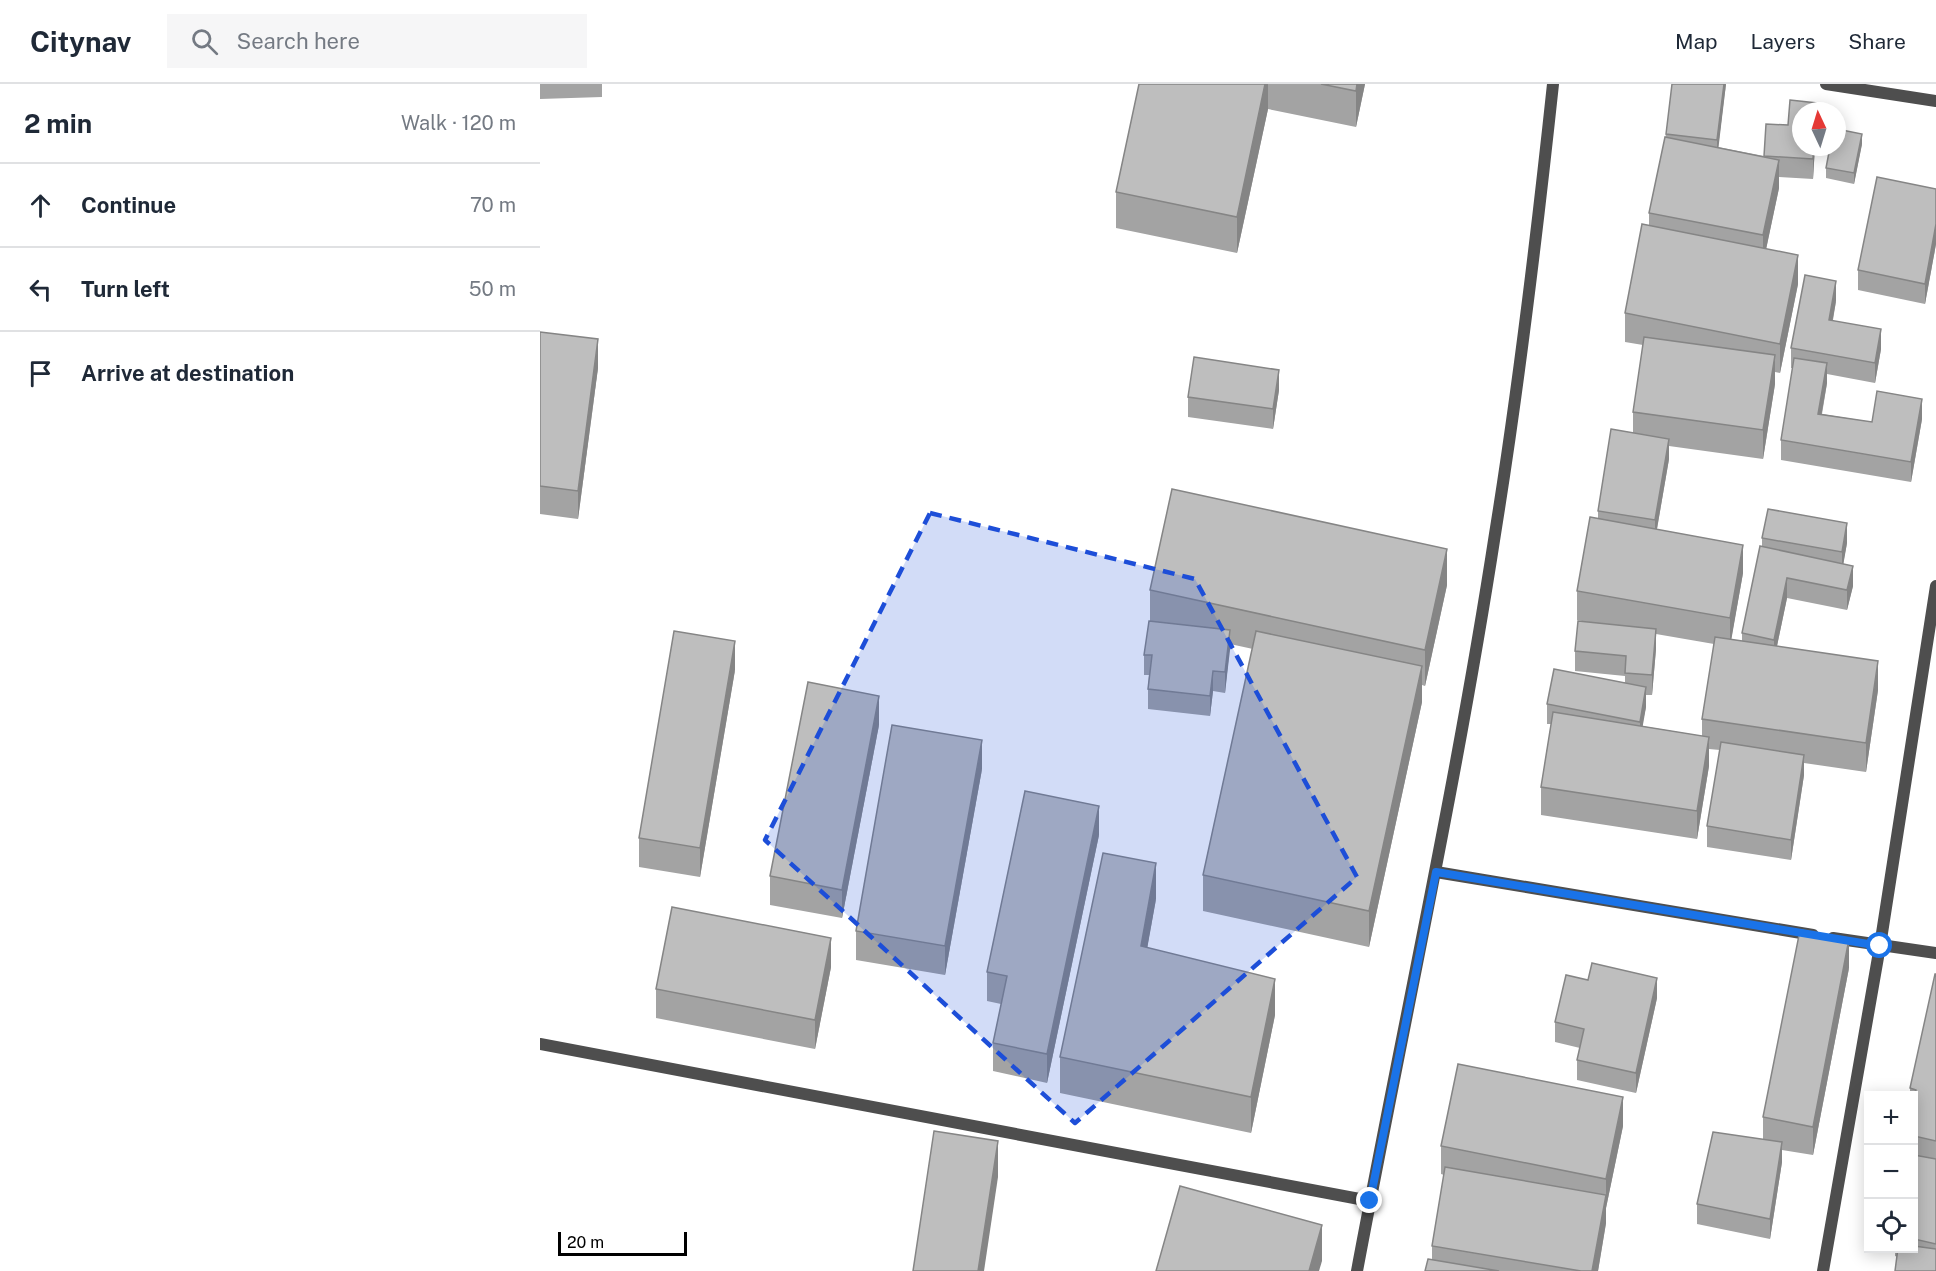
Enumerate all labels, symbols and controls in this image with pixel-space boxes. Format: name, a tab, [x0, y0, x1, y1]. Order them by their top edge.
search box	[167, 14, 587, 68]
text: Citynav	[30, 25, 131, 58]
icon: search	[188, 25, 221, 58]
text: Search here	[236, 28, 360, 54]
text: Map	[1675, 29, 1718, 54]
text: Layers	[1751, 29, 1815, 54]
text: Share	[1848, 29, 1906, 54]
north arrow	[1792, 102, 1846, 156]
text: 2 min	[24, 108, 92, 139]
text: Walk · 120 m	[401, 111, 516, 135]
icon: ahead	[24, 189, 57, 222]
text: Continue	[81, 192, 176, 218]
text: 70 m	[470, 193, 516, 217]
icon: left	[24, 273, 57, 306]
text: Turn left	[81, 276, 170, 302]
text: 50 m	[469, 277, 516, 301]
icon: arrive	[24, 357, 57, 390]
text: Arrive at destination	[81, 360, 294, 386]
route start	[1866, 932, 1892, 958]
map controls	[1864, 1091, 1918, 1253]
button: +	[1864, 1091, 1918, 1145]
button: −	[1864, 1145, 1918, 1199]
route end	[1356, 1187, 1382, 1213]
button: locate	[1864, 1199, 1918, 1253]
scale bar	[558, 1229, 687, 1256]
text: 20 m	[567, 1233, 604, 1252]

